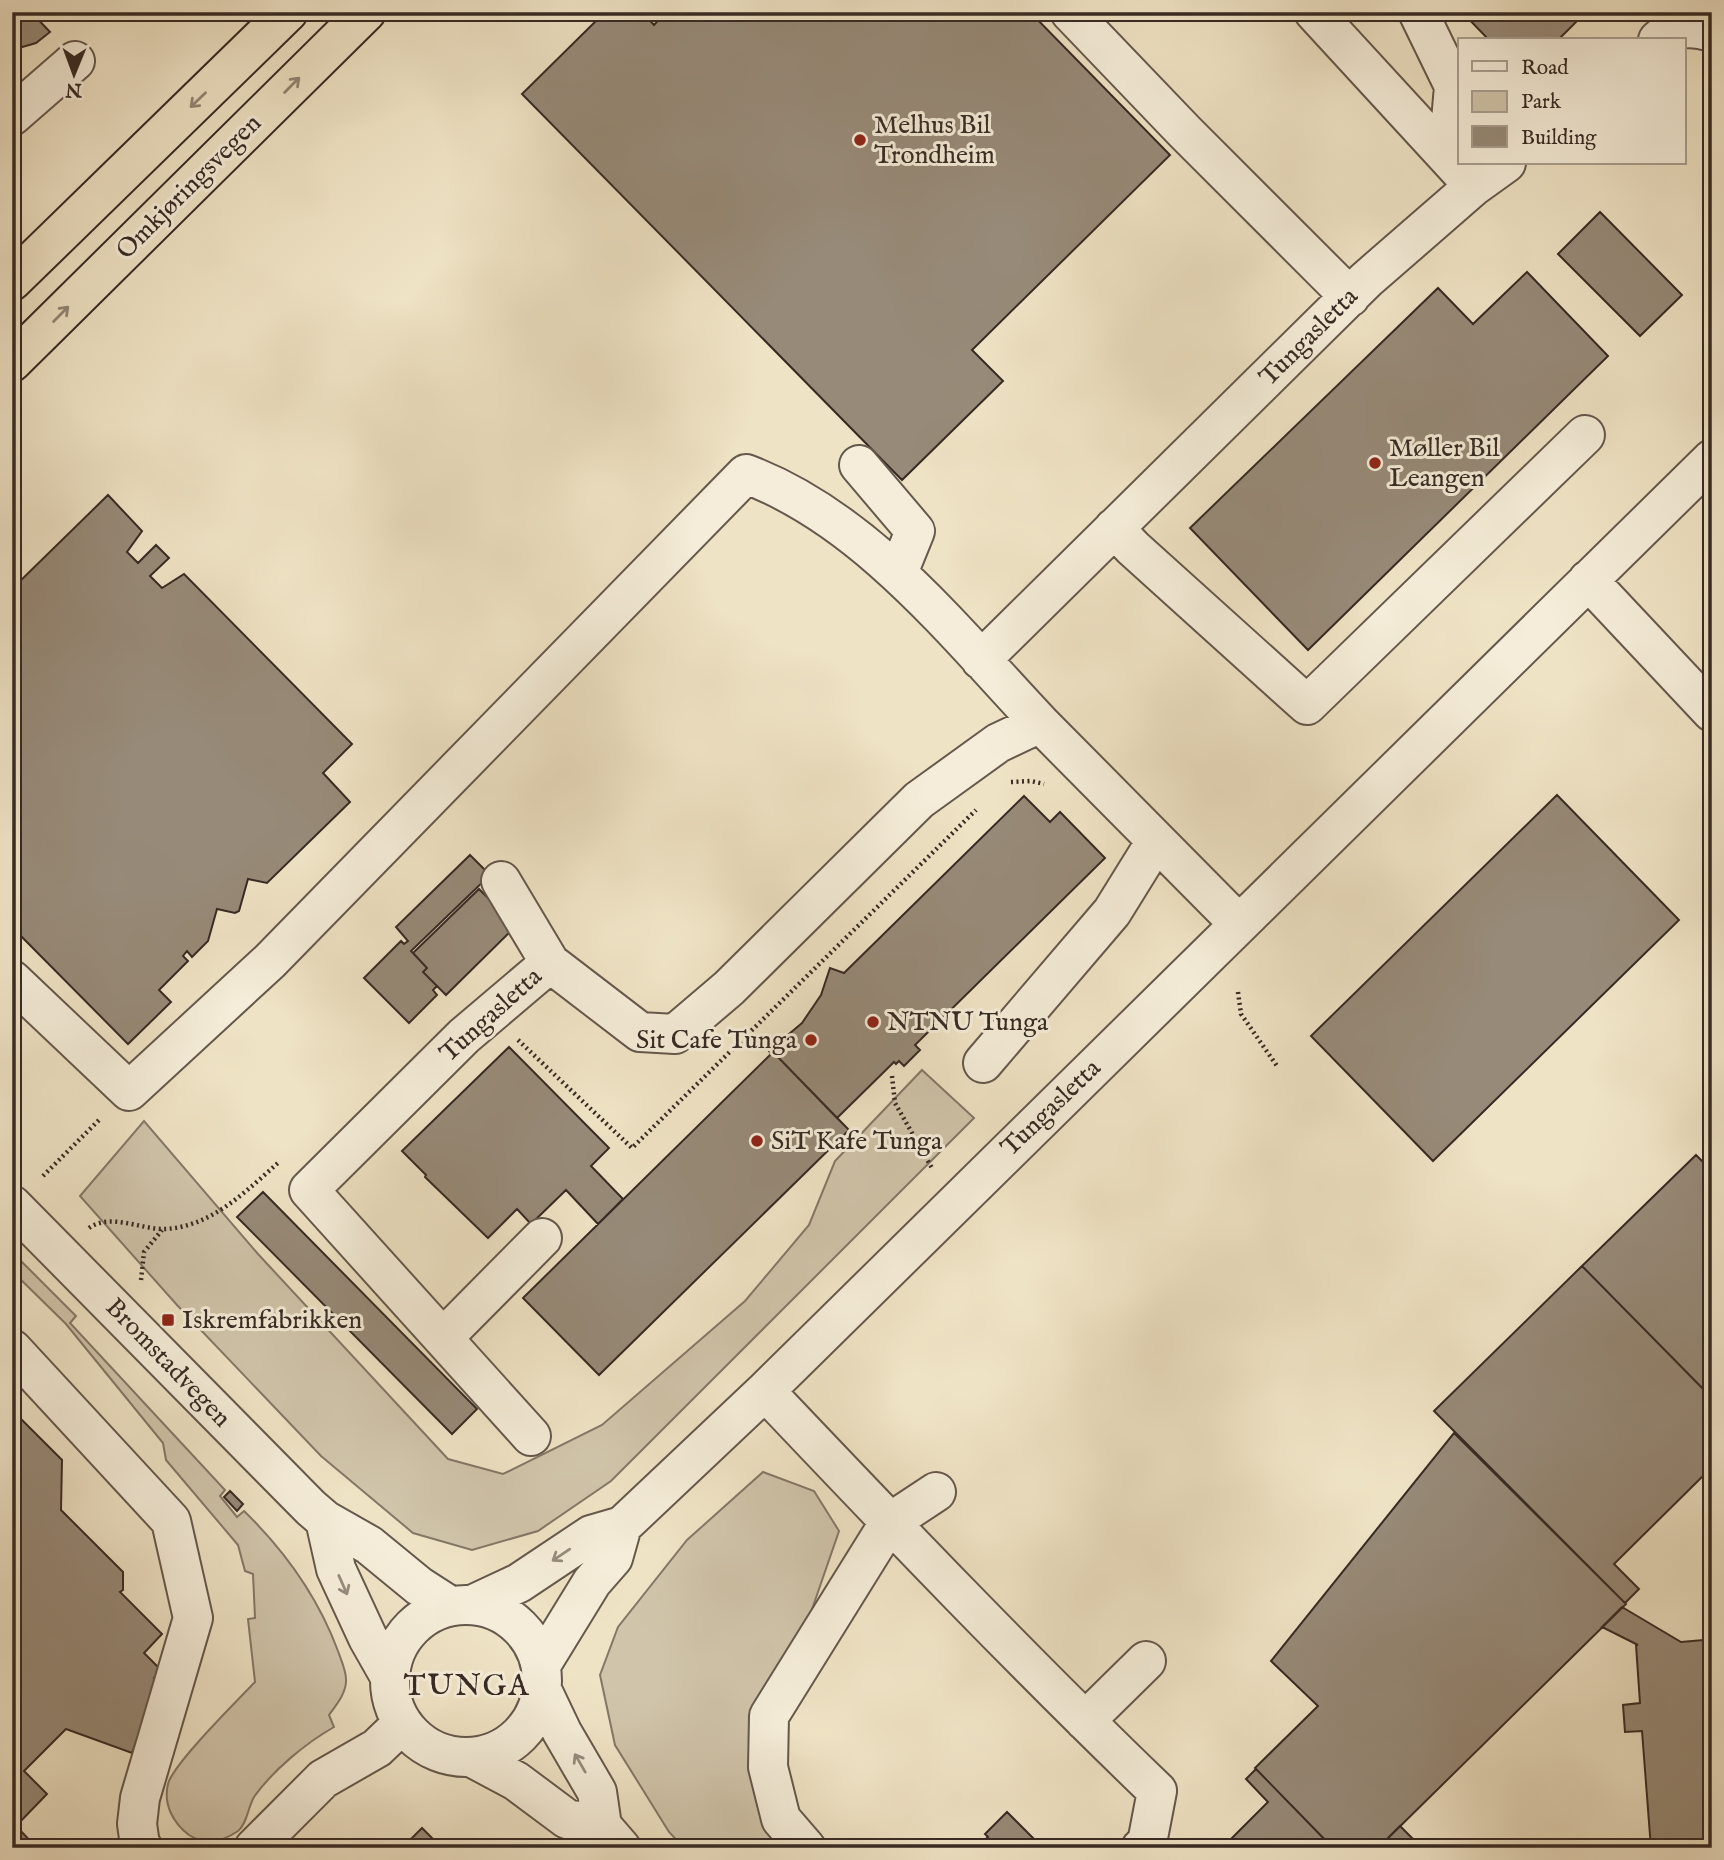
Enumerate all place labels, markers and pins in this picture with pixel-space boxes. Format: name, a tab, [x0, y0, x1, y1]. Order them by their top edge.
place label: Melhus Bil Trondheim	[874, 109, 995, 172]
marker: Melhus Bil Trondheim	[852, 132, 868, 148]
place label: Møller Bil Leangen	[1389, 432, 1501, 495]
marker: Møller Bil Leangen	[1367, 455, 1383, 471]
place label: NTNU Tunga	[887, 1006, 1049, 1039]
marker: NTNU Tunga	[865, 1014, 881, 1030]
place label: Sit Cafe Tunga	[636, 1024, 798, 1057]
marker: Sit Cafe Tunga	[803, 1032, 819, 1048]
place label: SiT Kafe Tunga	[771, 1125, 943, 1158]
marker: SiT Kafe Tunga	[749, 1133, 765, 1149]
place label: Iskremfabrikken	[182, 1304, 362, 1337]
marker: Iskremfabrikken	[160, 1312, 176, 1328]

